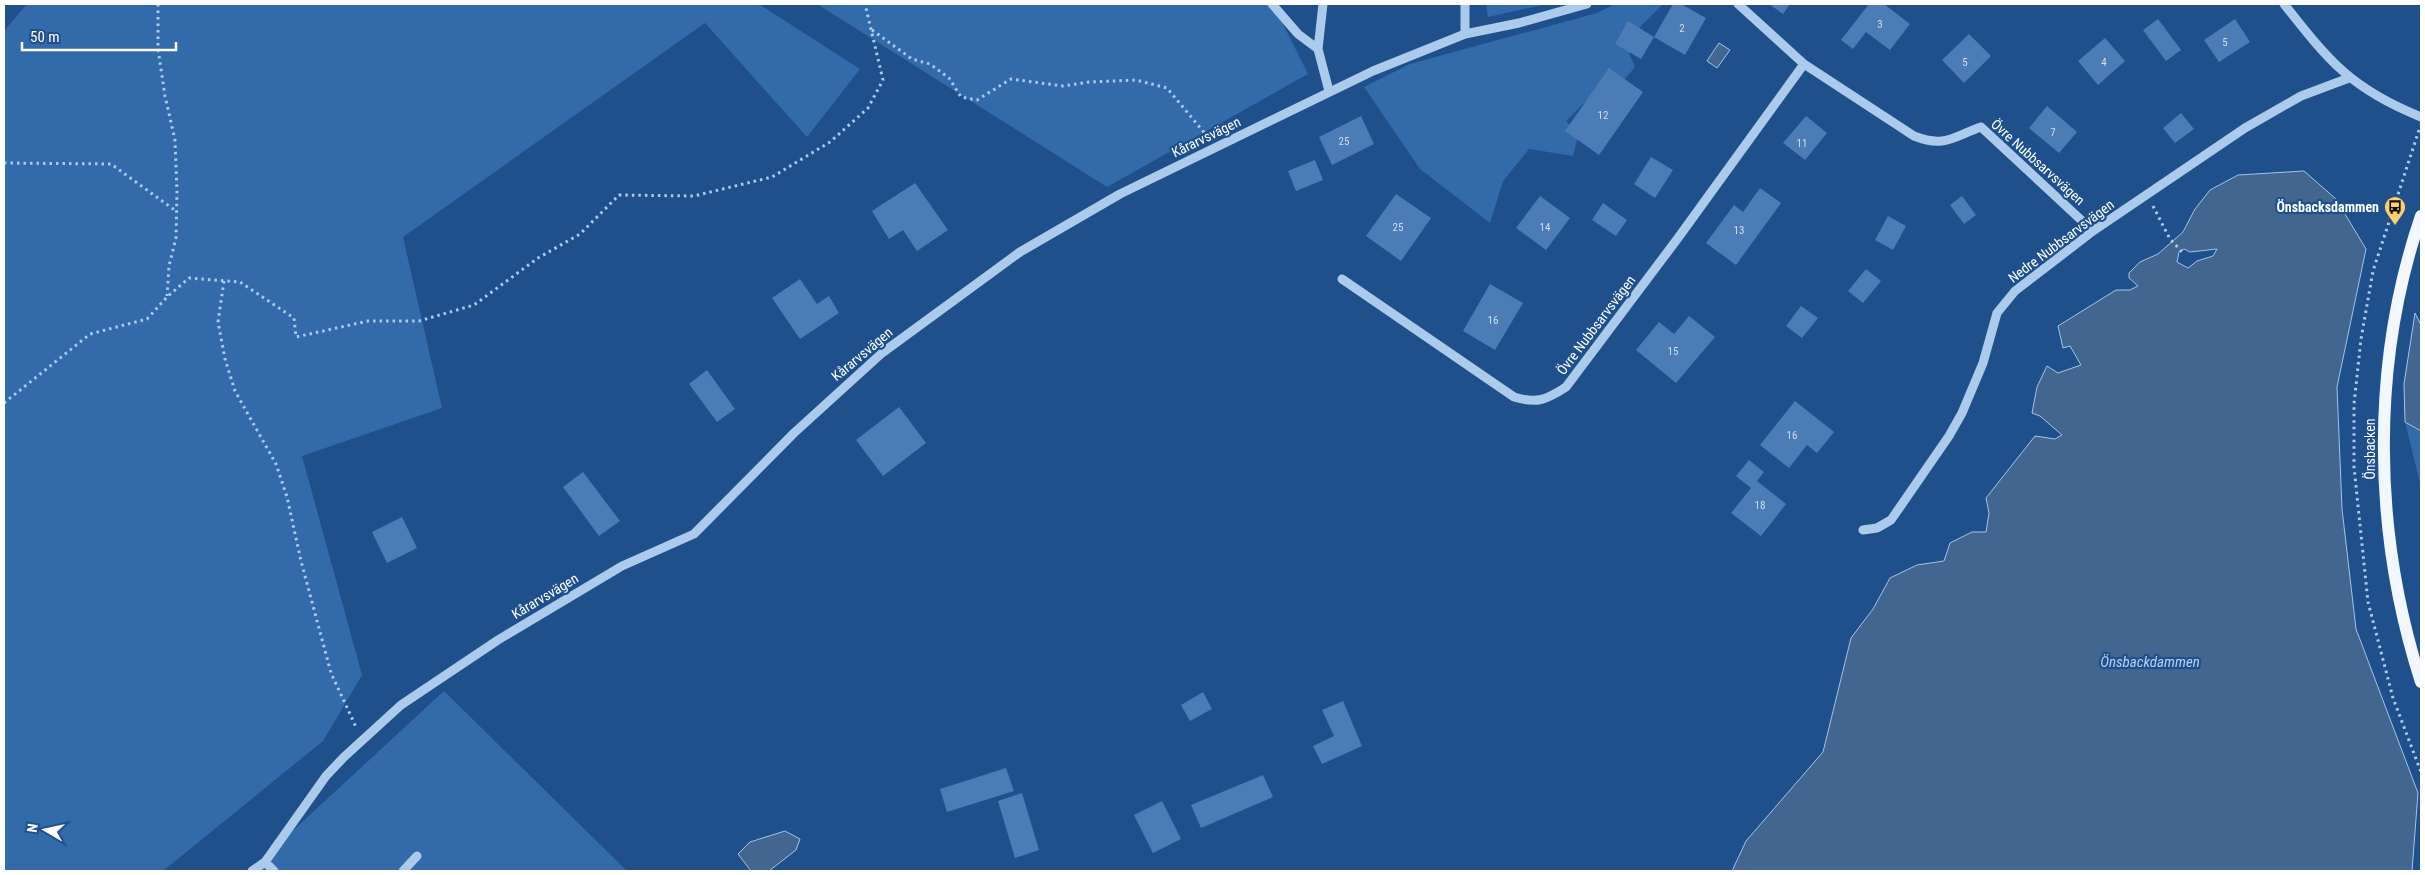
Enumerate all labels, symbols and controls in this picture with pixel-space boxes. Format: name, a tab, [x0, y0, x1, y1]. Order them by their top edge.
house number: 3	[1877, 18, 1883, 31]
scale bar	[22, 20, 176, 52]
house number: 2	[1679, 22, 1685, 35]
text: 50 m	[30, 28, 60, 46]
house number: 5	[2222, 36, 2228, 49]
house number: 5	[1962, 56, 1968, 69]
house number: 4	[2101, 56, 2107, 69]
house number: 12	[1598, 109, 1608, 122]
street label: Kårarvsvägen	[1169, 113, 1243, 161]
street label: Övre Nubbsarvsvägen	[1988, 116, 2088, 208]
house number: 7	[2050, 126, 2056, 139]
house number: 25	[1339, 135, 1349, 148]
house number: 11	[1797, 137, 1807, 150]
bus stop icon: Önsbacksdammen	[2383, 195, 2407, 226]
street label: Nedre Nubbsarvsvägen	[2005, 196, 2117, 286]
place label: Önsbacksdammen	[2276, 199, 2379, 215]
house number: 25	[1393, 221, 1403, 234]
house number: 14	[1540, 221, 1551, 234]
house number: 13	[1734, 224, 1744, 237]
street label: Övre Nubbsarvsvägen	[1553, 272, 1639, 378]
house number: 16	[1488, 314, 1498, 327]
street label: Kårarvsvägen	[828, 324, 896, 384]
house number: 15	[1668, 345, 1678, 358]
street label: Önsbacken	[2362, 418, 2378, 480]
house number: 16	[1787, 429, 1797, 442]
house number: 18	[1755, 499, 1765, 512]
street label: Kårarvsvägen	[509, 570, 581, 622]
water label: Önsbackdammen	[2100, 653, 2200, 671]
north arrow	[20, 805, 70, 855]
text: N	[24, 822, 41, 833]

